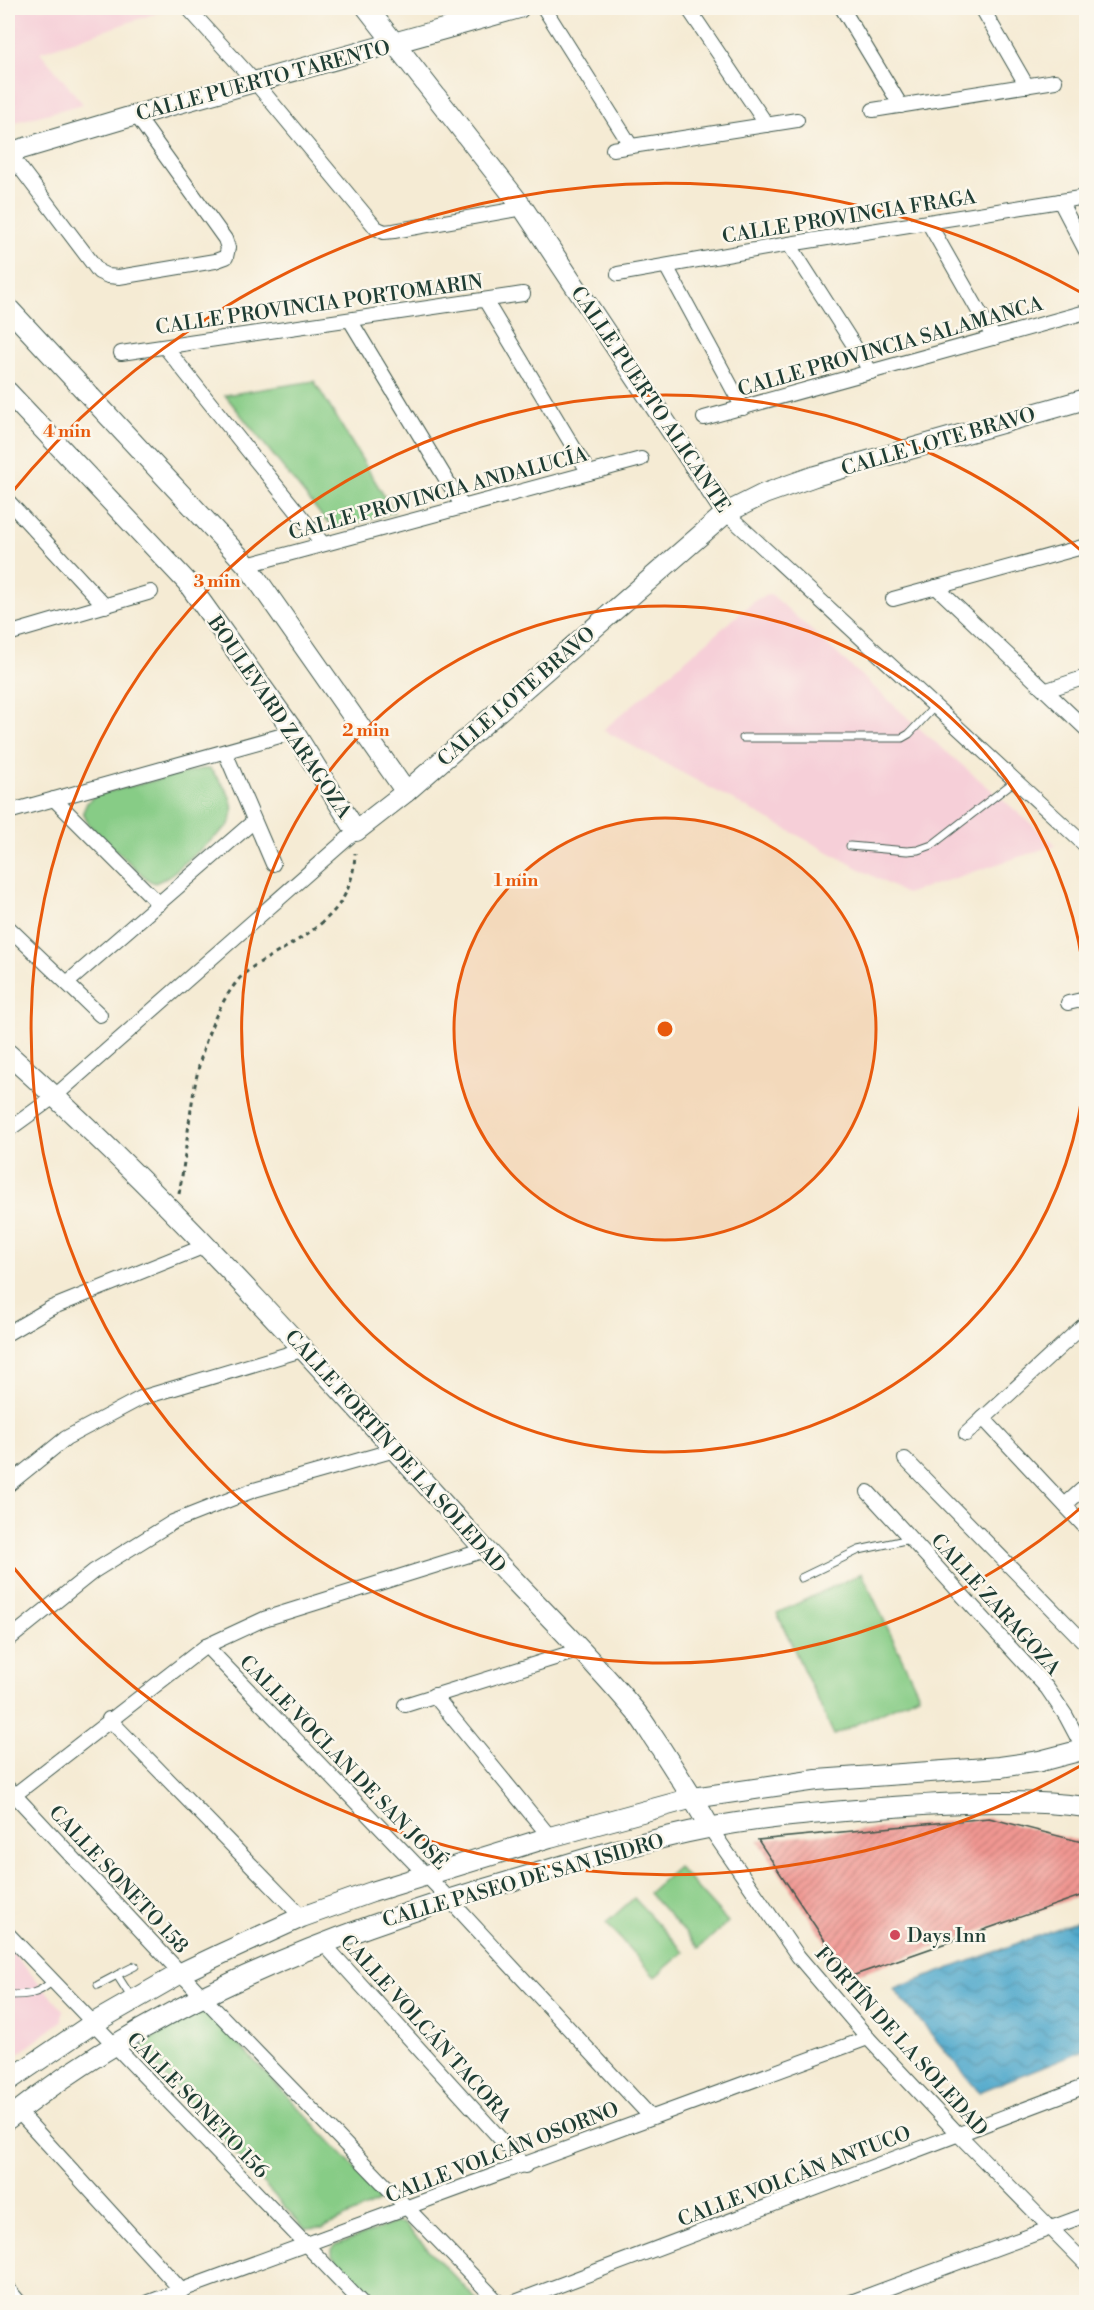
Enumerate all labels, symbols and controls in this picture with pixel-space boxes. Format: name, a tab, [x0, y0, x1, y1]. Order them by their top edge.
street label: CALLE PUERTO TARENTO	[134, 35, 393, 127]
street label: CALLE PROVINCIA FRAGA	[721, 185, 979, 250]
street label: CALLE PROVINCIA PORTOMARIN	[154, 270, 485, 341]
street label: CALLE PUERTO ALICANTE	[565, 282, 735, 518]
street label: CALLE PROVINCIA SALAMANCA	[735, 291, 1047, 403]
street label: CALLE LOTE BRAVO	[838, 403, 1038, 482]
text: 4 min	[43, 420, 91, 443]
street label: CALLE PROVINCIA ANDALUCÍA	[286, 441, 592, 546]
text: 3 min	[194, 570, 240, 593]
street label: BOULEVARD ZARAGOZA	[201, 611, 357, 825]
street label: CALLE LOTE BRAVO	[433, 622, 601, 772]
text: 2 min	[342, 719, 390, 742]
text: 1 min	[494, 869, 538, 892]
centre of rings	[655, 1019, 675, 1039]
street label: CALLE FORTÍN DE LA SOLEDAD	[279, 1324, 512, 1579]
street label: CALLE ZARAGOZA	[925, 1529, 1066, 1682]
street label: CALLE VOCLAN DE SAN JOSÉ	[234, 1650, 453, 1876]
street label: CALLE SONETO 158	[43, 1801, 193, 1959]
street label: CALLE PASEO DE SAN ISIDRO	[380, 1829, 667, 1934]
place label: Days Inn	[907, 1924, 987, 1949]
marker: Days Inn	[888, 1928, 902, 1942]
street label: CALLE VOLCÁN TACORA	[334, 1929, 517, 2129]
street label: FORTÍN DE LA SOLEDAD	[809, 1941, 993, 2142]
street label: CALLE SONETO 156	[121, 2028, 273, 2184]
street label: CALLE VOLCÁN OSORNO	[382, 2096, 623, 2209]
street label: CALLE VOLCÁN ANTUCO	[674, 2120, 915, 2233]

